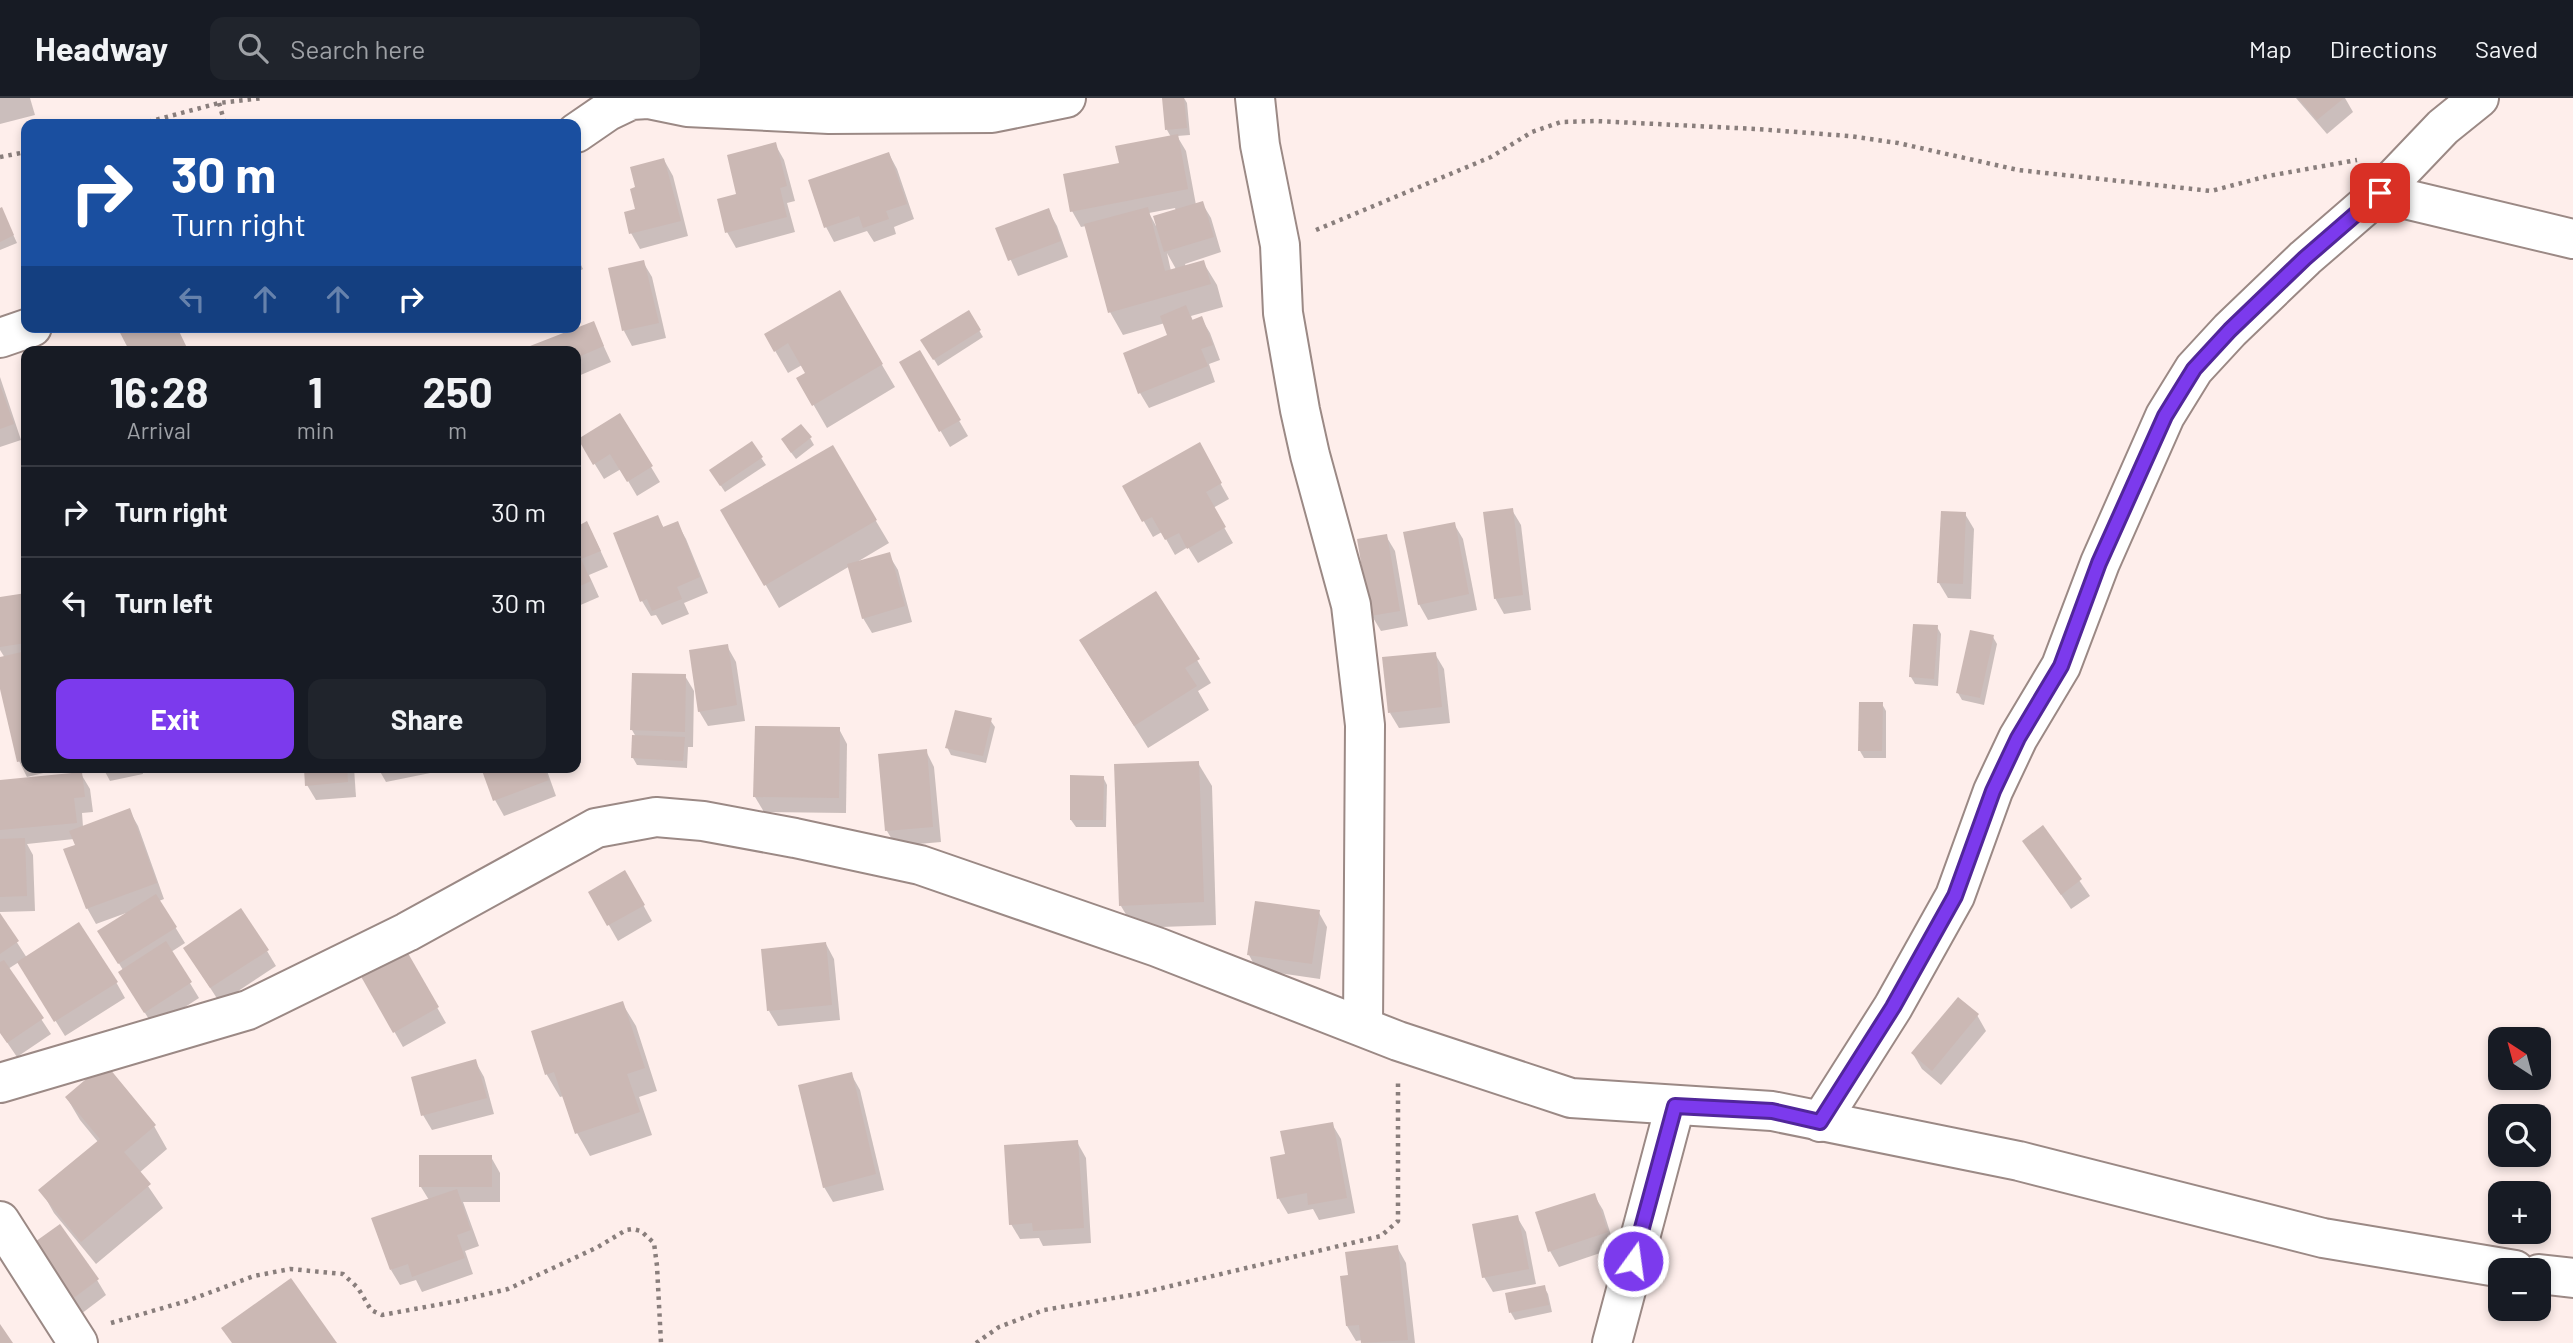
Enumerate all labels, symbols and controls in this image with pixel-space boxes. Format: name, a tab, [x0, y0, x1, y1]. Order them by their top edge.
search box	[210, 17, 700, 80]
text: Headway	[35, 28, 168, 68]
icon: search	[234, 29, 272, 67]
text: Search here	[290, 33, 425, 64]
text: Map	[2249, 34, 2292, 63]
text: Directions	[2330, 34, 2437, 63]
text: Saved	[2475, 34, 2538, 63]
text: 30 m	[171, 144, 276, 203]
icon: right	[56, 147, 147, 238]
pin	[2350, 163, 2410, 223]
icon: arrive	[2361, 174, 2399, 212]
text: Turn right	[171, 204, 306, 242]
icon: left	[173, 280, 211, 318]
icon: ahead	[246, 280, 284, 318]
icon: ahead	[319, 280, 357, 318]
icon: right	[392, 280, 430, 318]
text: 16:28	[109, 366, 208, 416]
text: 1	[308, 366, 323, 416]
text: 250	[422, 366, 493, 416]
text: Arrival	[127, 416, 191, 444]
text: min	[297, 416, 334, 444]
text: m	[448, 416, 467, 444]
icon: right	[56, 493, 94, 531]
text: Turn right	[115, 496, 228, 527]
text: 30 m	[491, 496, 546, 527]
icon: left	[56, 584, 94, 622]
text: Turn left	[115, 587, 213, 618]
text: 30 m	[491, 587, 546, 618]
button: Exit	[56, 679, 294, 759]
button: Share	[308, 679, 546, 759]
north arrow	[2488, 1027, 2552, 1090]
map controls	[2488, 1027, 2551, 1321]
button: search	[2488, 1104, 2551, 1167]
button: +	[2488, 1181, 2551, 1244]
position arrow	[1596, 1224, 1670, 1298]
button: −	[2488, 1258, 2551, 1321]

